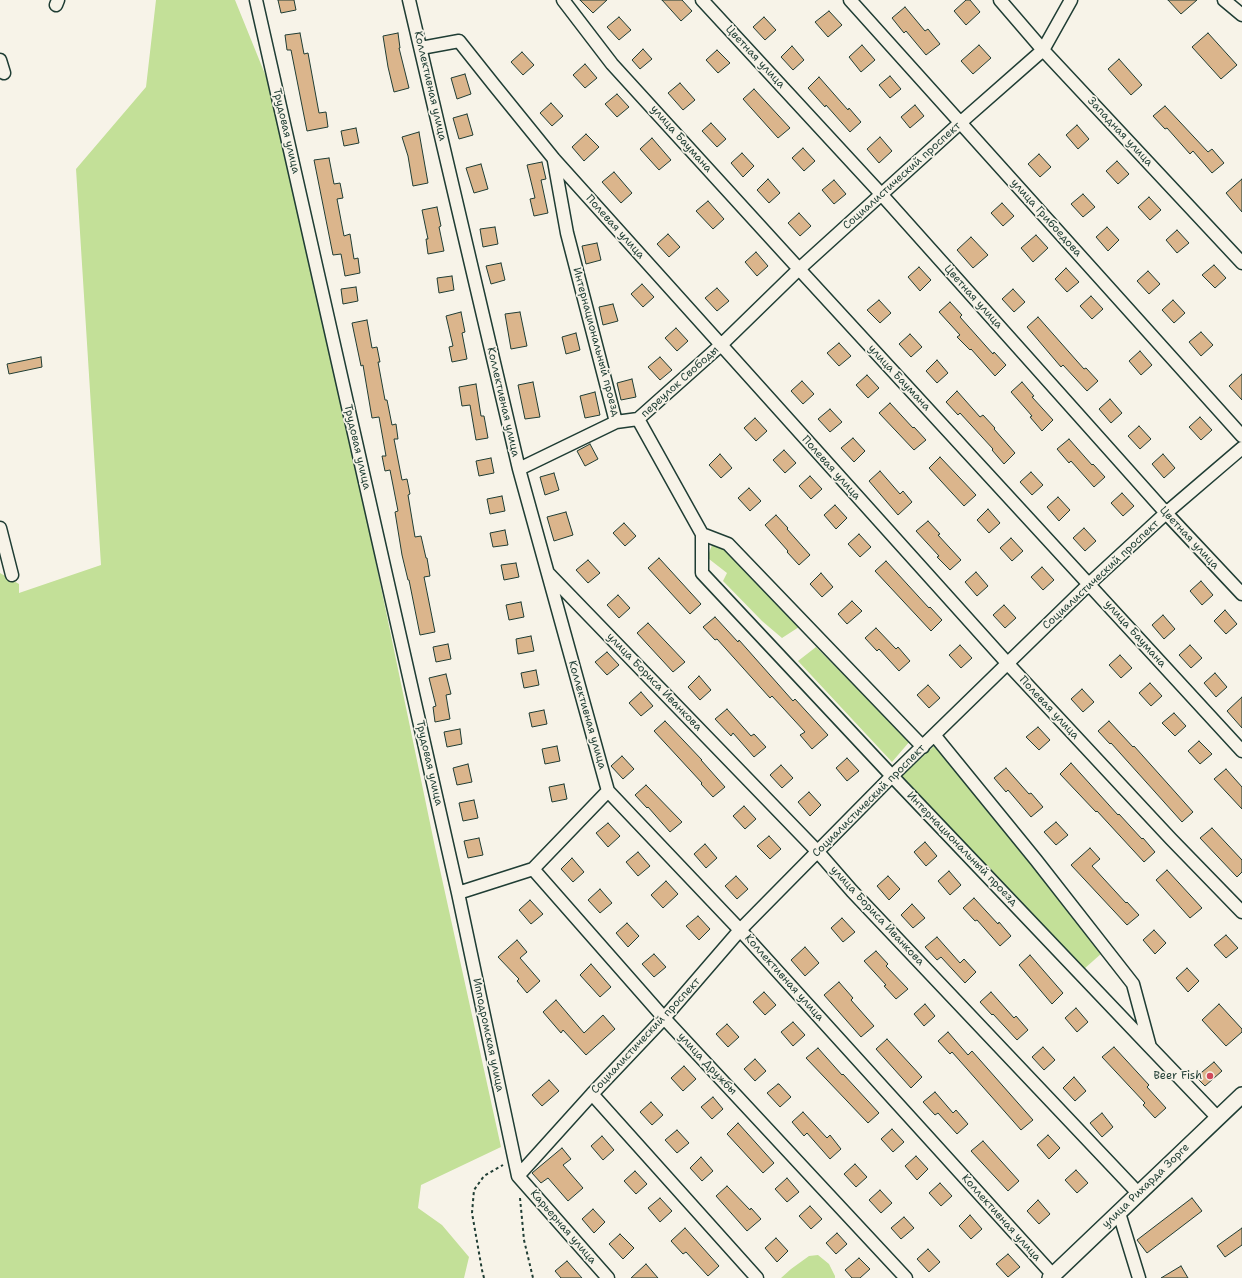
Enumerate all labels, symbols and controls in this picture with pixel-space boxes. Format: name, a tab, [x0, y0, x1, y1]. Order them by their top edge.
street label: Цветная улица	[722, 23, 788, 91]
street label: Коллективная улица	[411, 30, 449, 142]
street label: Трудовая улица	[270, 87, 302, 175]
street label: Западная улица	[1085, 95, 1155, 169]
street label: улица Баумана	[647, 103, 715, 175]
street label: Социалистический проспект	[840, 120, 964, 232]
street label: улица Грибоедова	[1008, 176, 1084, 260]
street label: Полевая улица	[583, 192, 647, 262]
street label: Цветная улица	[941, 262, 1005, 332]
street label: Интернациональный проезд	[570, 266, 622, 418]
street label: улица Баумана	[865, 342, 933, 414]
street label: переулок Свободы	[638, 344, 722, 420]
street label: Коллективная улица	[484, 346, 522, 458]
street label: Трудовая улица	[341, 403, 373, 491]
street label: Полевая улица	[799, 433, 863, 503]
street label: Цветная улица	[1156, 504, 1222, 572]
street label: Социалистический проспект	[1040, 518, 1162, 632]
street label: улица Баумана	[1101, 598, 1169, 670]
street label: улица Бориса Иванкова	[604, 630, 704, 734]
street label: Коллективная улица	[565, 659, 609, 771]
street label: Полевая улица	[1016, 674, 1082, 742]
street label: Трудовая улица	[413, 719, 445, 807]
street label: Социалистический проспект	[810, 742, 928, 860]
street label: Интернациональный проезд	[904, 789, 1020, 909]
street label: улица Бориса Иванкова	[827, 863, 927, 969]
street label: Коллективная улица	[742, 932, 826, 1024]
street label: Социалистический проспект	[589, 975, 703, 1097]
street label: Ипподромская улица	[469, 977, 507, 1093]
street label: улица Дружбы	[675, 1030, 739, 1098]
place label: Beer Fish	[1153, 1069, 1202, 1083]
marker: Beer Fish	[1205, 1071, 1215, 1081]
street label: улица Рихарда Зорге	[1100, 1141, 1192, 1231]
street label: Коллективная улица	[959, 1172, 1043, 1264]
street label: Карьерная улица	[527, 1187, 599, 1267]

